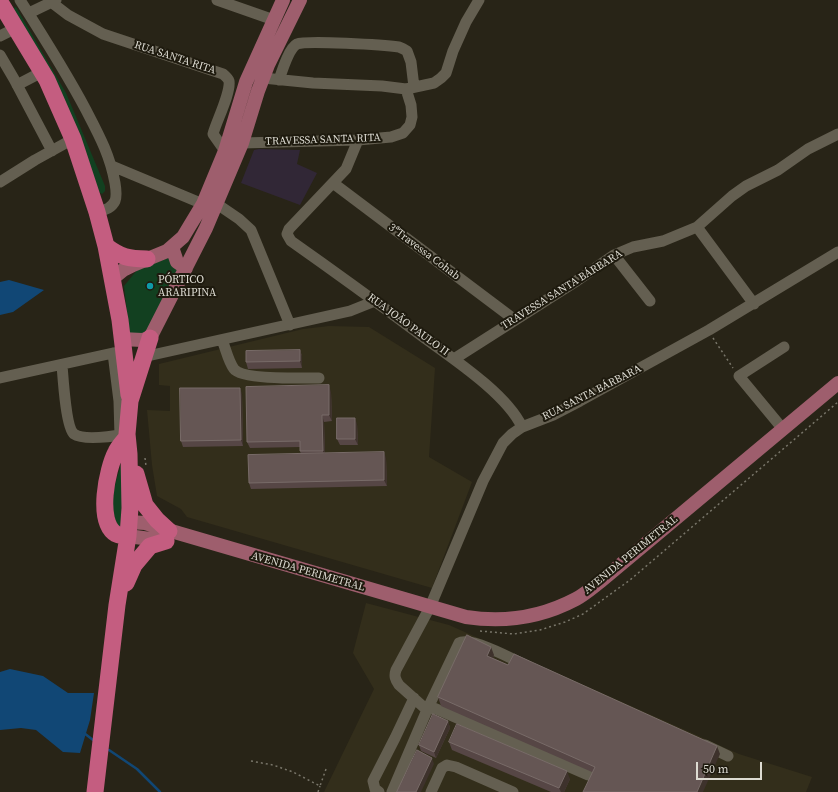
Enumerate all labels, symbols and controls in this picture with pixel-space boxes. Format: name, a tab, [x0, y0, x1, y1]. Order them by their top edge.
street label: RUA SANTA RITA	[133, 39, 217, 77]
street label: TRAVESSA SANTA RITA	[265, 131, 381, 149]
street label: 3ªTravessa Cohab	[386, 221, 462, 283]
street label: TRAVESSA SANTA BÁRBARA	[499, 247, 625, 333]
place label: PÓRTICO ARARIPINA	[158, 273, 216, 299]
marker: PÓRTICO ARARIPINA	[145, 281, 155, 291]
street label: RUA JOÃO PAULO II	[365, 291, 451, 359]
street label: RUA SANTA BÁRBARA	[540, 362, 644, 424]
street label: AVENIDA PERIMETRAL	[581, 513, 681, 597]
street label: AVENIDA PERIMETRAL	[250, 549, 366, 595]
scale bar	[698, 754, 764, 780]
text: 50 m	[703, 761, 729, 777]

